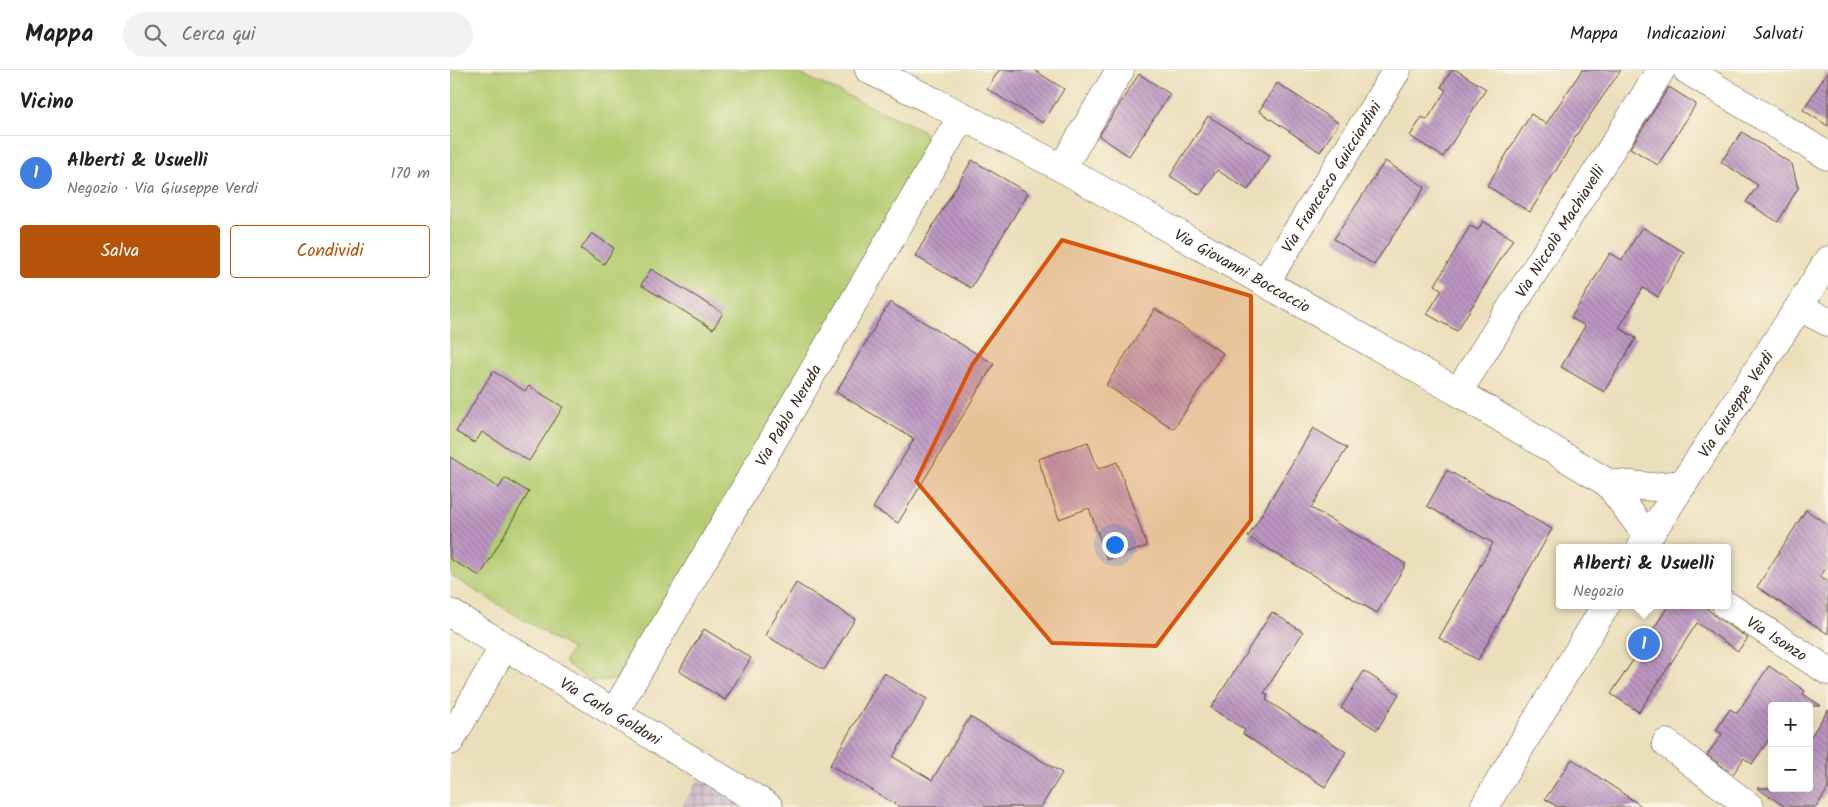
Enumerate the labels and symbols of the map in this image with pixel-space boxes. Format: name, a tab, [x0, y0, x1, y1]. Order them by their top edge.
street label: Via Francesco Guicciardini	[1276, 96, 1389, 258]
street label: Via Niccolò Machiavelli	[1509, 160, 1613, 303]
street label: Via Giovanni Boccaccio	[1169, 223, 1315, 320]
street label: Via Giuseppe Verdi	[1692, 346, 1781, 463]
street label: Via Pablo Neruda	[749, 360, 829, 472]
your location	[1102, 532, 1128, 558]
street label: Via Isonzo	[1741, 610, 1812, 668]
pin: 1	[1628, 625, 1660, 663]
street label: Via Carlo Goldoni	[554, 671, 666, 753]

